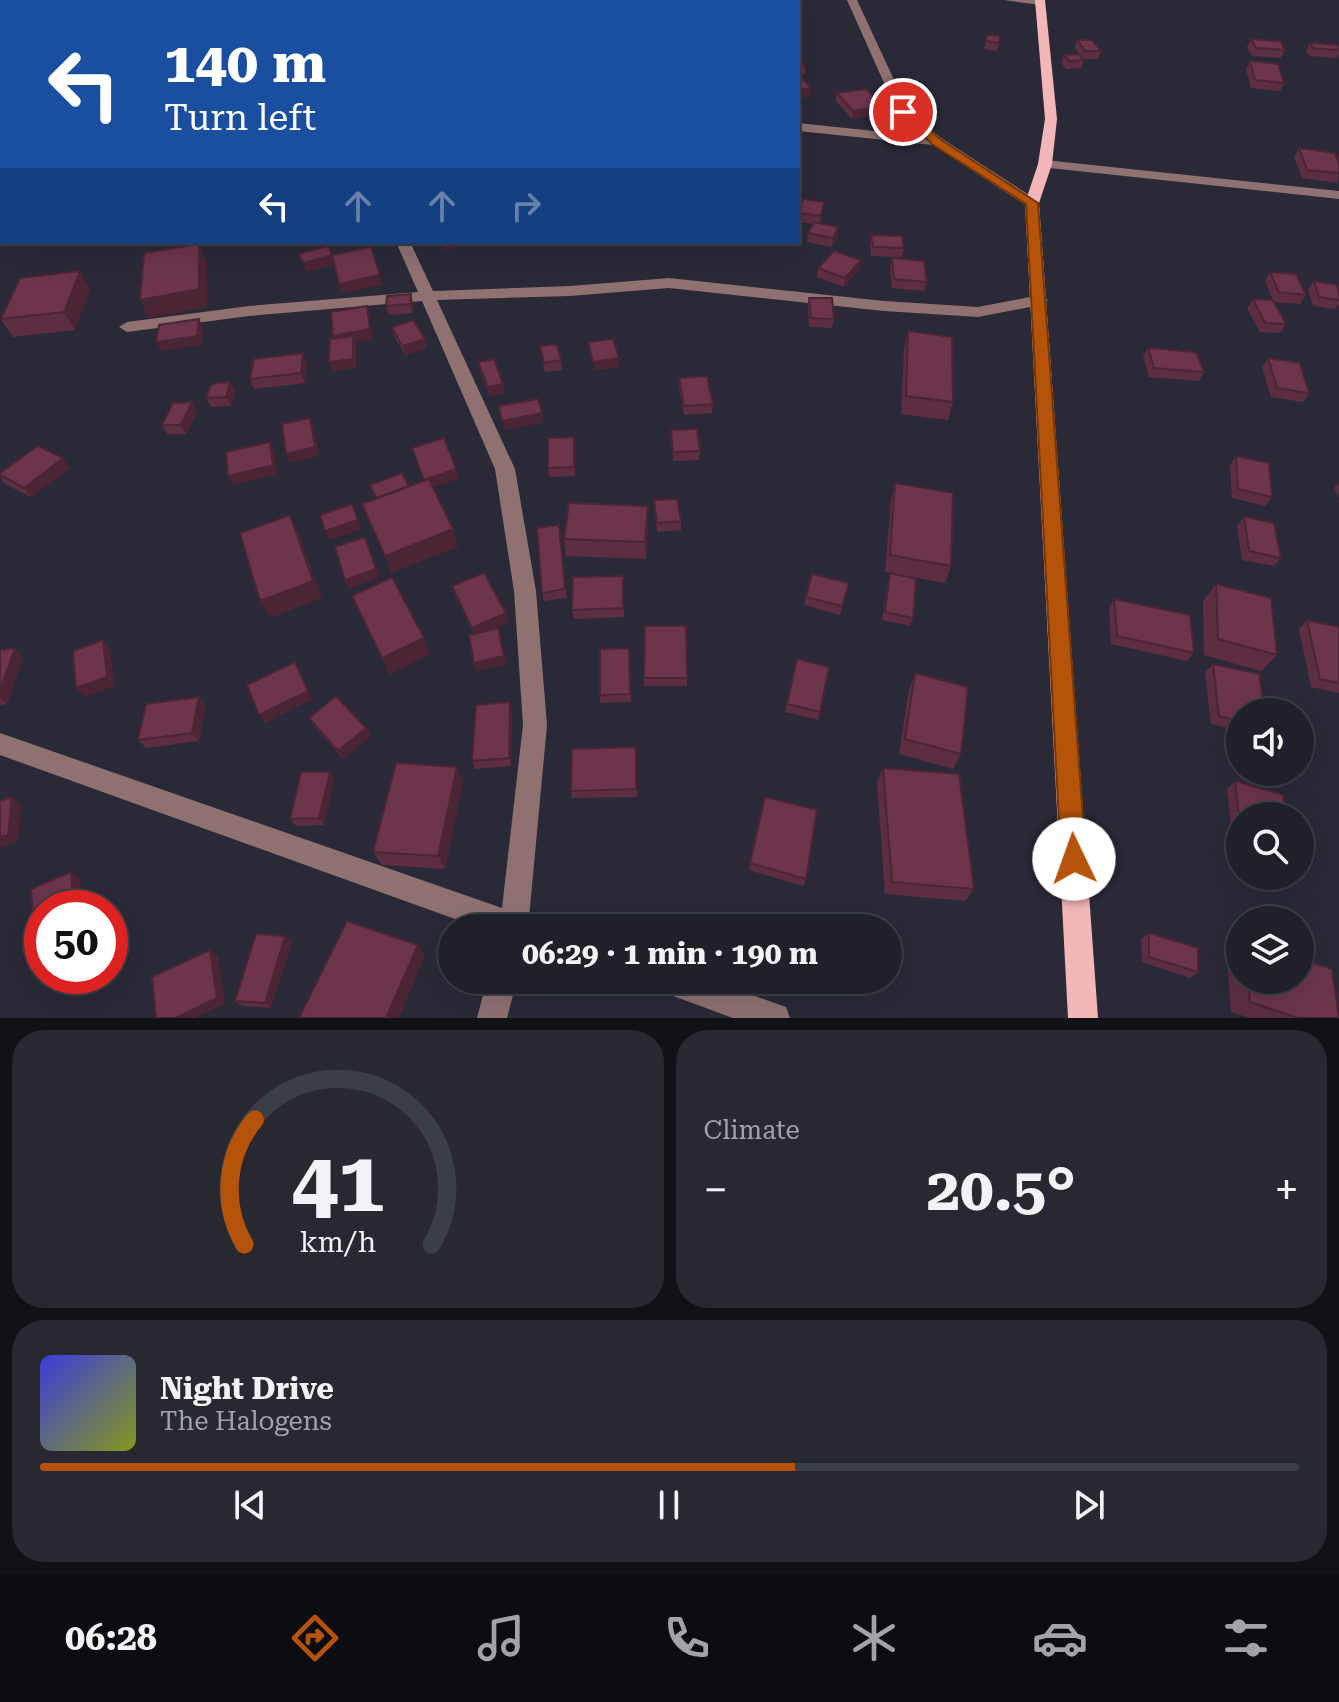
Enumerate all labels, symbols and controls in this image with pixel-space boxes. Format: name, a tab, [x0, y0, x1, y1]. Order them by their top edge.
text: 140 m	[164, 30, 326, 96]
icon: left	[32, 32, 136, 136]
pin	[869, 78, 937, 146]
icon: arrive	[881, 90, 925, 134]
text: Turn left	[164, 97, 316, 139]
icon: left	[252, 184, 296, 228]
icon: ahead	[336, 184, 380, 228]
icon: ahead	[420, 184, 464, 228]
icon: right	[504, 184, 548, 228]
map controls	[1226, 698, 1314, 994]
button: sound	[1226, 698, 1314, 786]
button: search	[1226, 802, 1314, 890]
position arrow	[1032, 817, 1116, 901]
speed limit sign: 50	[24, 890, 128, 994]
button: layers	[1226, 906, 1314, 994]
text: 06:29 · 1 min · 190 m	[522, 936, 818, 971]
text: Climate	[704, 1115, 800, 1145]
text: 41	[291, 1134, 384, 1231]
text: 20.5°	[926, 1154, 1076, 1225]
text: −	[704, 1164, 728, 1216]
text: +	[1274, 1164, 1299, 1216]
text: km/h	[299, 1225, 376, 1259]
text: Night Drive	[160, 1371, 334, 1406]
text: The Halogens	[160, 1406, 332, 1436]
icon: previous	[228, 1483, 272, 1527]
icon: pause	[647, 1483, 691, 1527]
icon: next	[1067, 1483, 1111, 1527]
icon: directions	[287, 1610, 343, 1666]
icon: music	[473, 1610, 529, 1666]
icon: phone	[659, 1610, 715, 1666]
icon: climate	[846, 1610, 902, 1666]
icon: car	[1032, 1610, 1088, 1666]
icon: filters	[1218, 1610, 1274, 1666]
text: 06:28	[65, 1617, 157, 1659]

